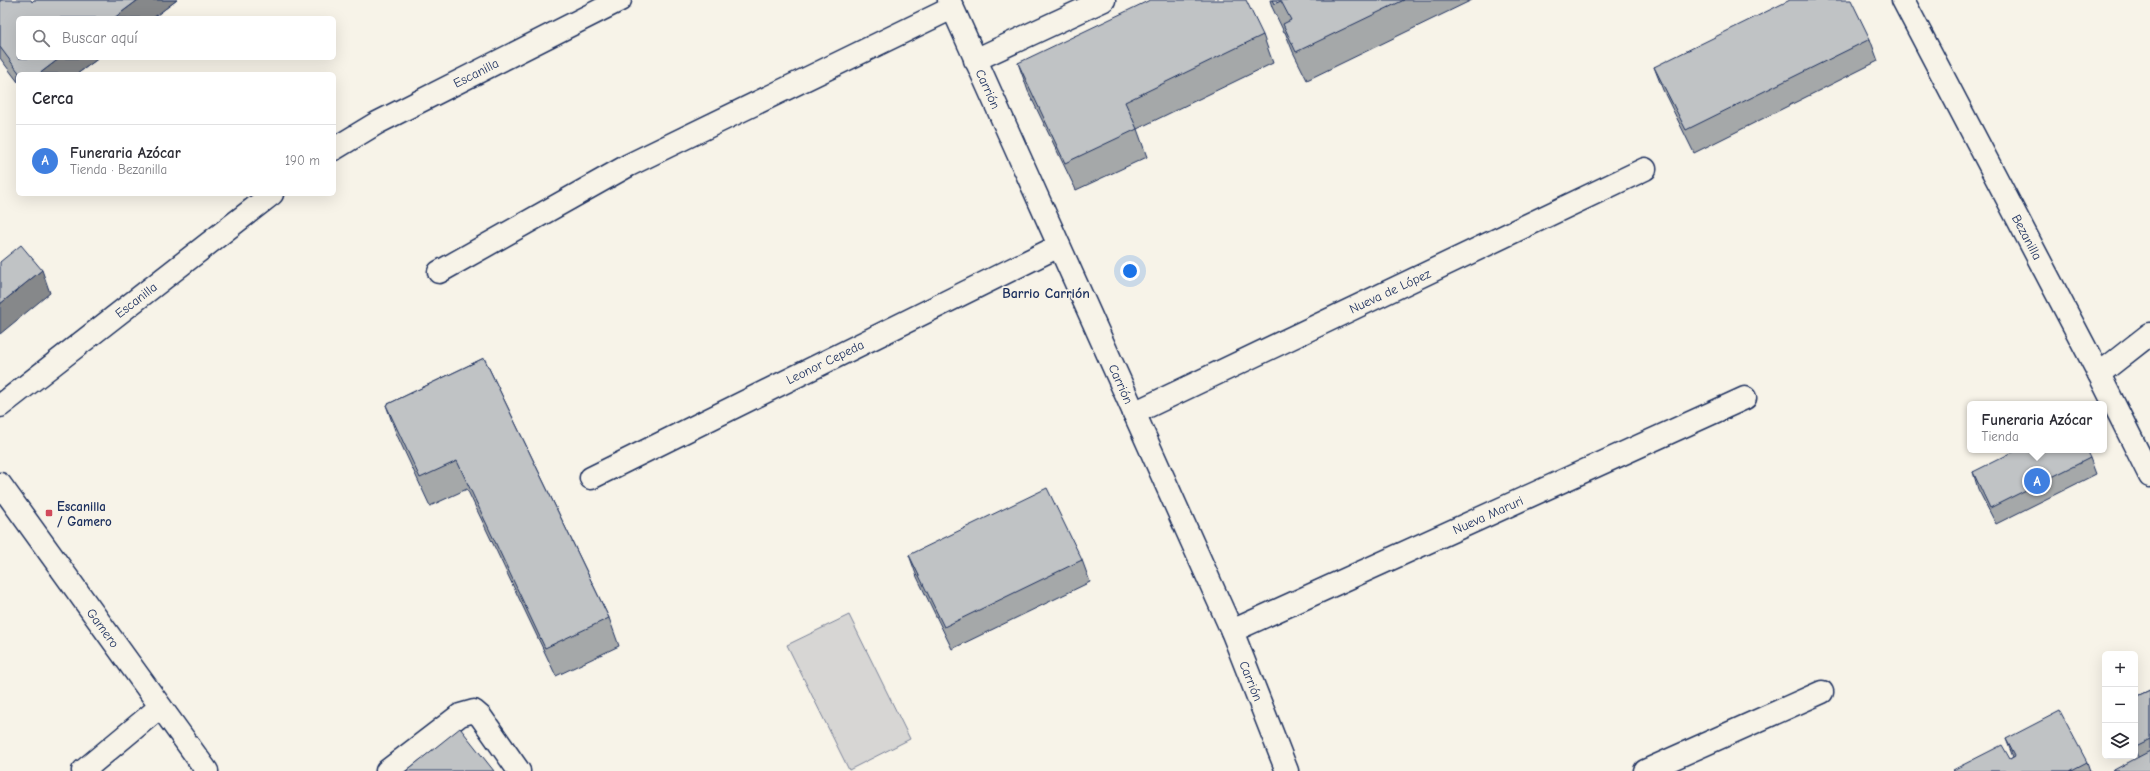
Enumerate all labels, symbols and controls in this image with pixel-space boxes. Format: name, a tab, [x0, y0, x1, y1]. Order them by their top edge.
search box	[16, 16, 336, 60]
icon: search	[30, 27, 52, 49]
text: Buscar aquí	[62, 29, 138, 47]
street label: Escanilla	[451, 55, 501, 91]
street label: Carrión	[973, 67, 1003, 111]
text: Cerca	[32, 89, 74, 108]
text: Funeraria Azócar	[70, 144, 181, 162]
text: A	[41, 153, 49, 168]
text: 190 m	[285, 153, 320, 168]
text: Tienda · Bezanilla	[70, 162, 167, 177]
street label: Bezanilla	[2009, 212, 2045, 262]
your location	[1120, 261, 1140, 281]
street label: Nueva de López	[1347, 265, 1433, 316]
street label: Escanilla	[112, 279, 160, 321]
district label: Barrio Carrión	[1002, 285, 1090, 302]
street label: Leonor Cepeda	[784, 337, 866, 387]
street label: Carrión	[1106, 362, 1136, 406]
popup	[1967, 401, 2107, 453]
text: Funeraria Azócar	[1982, 411, 2092, 429]
text: Tienda	[1982, 429, 2019, 444]
pin: A	[2024, 466, 2050, 496]
street label: Nueva Maruri	[1450, 493, 1526, 537]
place label: Escanilla / Gamero	[57, 499, 112, 529]
marker: Escanilla / Gamero	[44, 508, 54, 518]
street label: Gamero	[84, 605, 122, 651]
map controls	[2102, 651, 2138, 759]
button: +	[2102, 651, 2138, 687]
street label: Carrión	[1236, 659, 1266, 703]
button: −	[2102, 687, 2138, 723]
button: layers	[2102, 723, 2138, 759]

